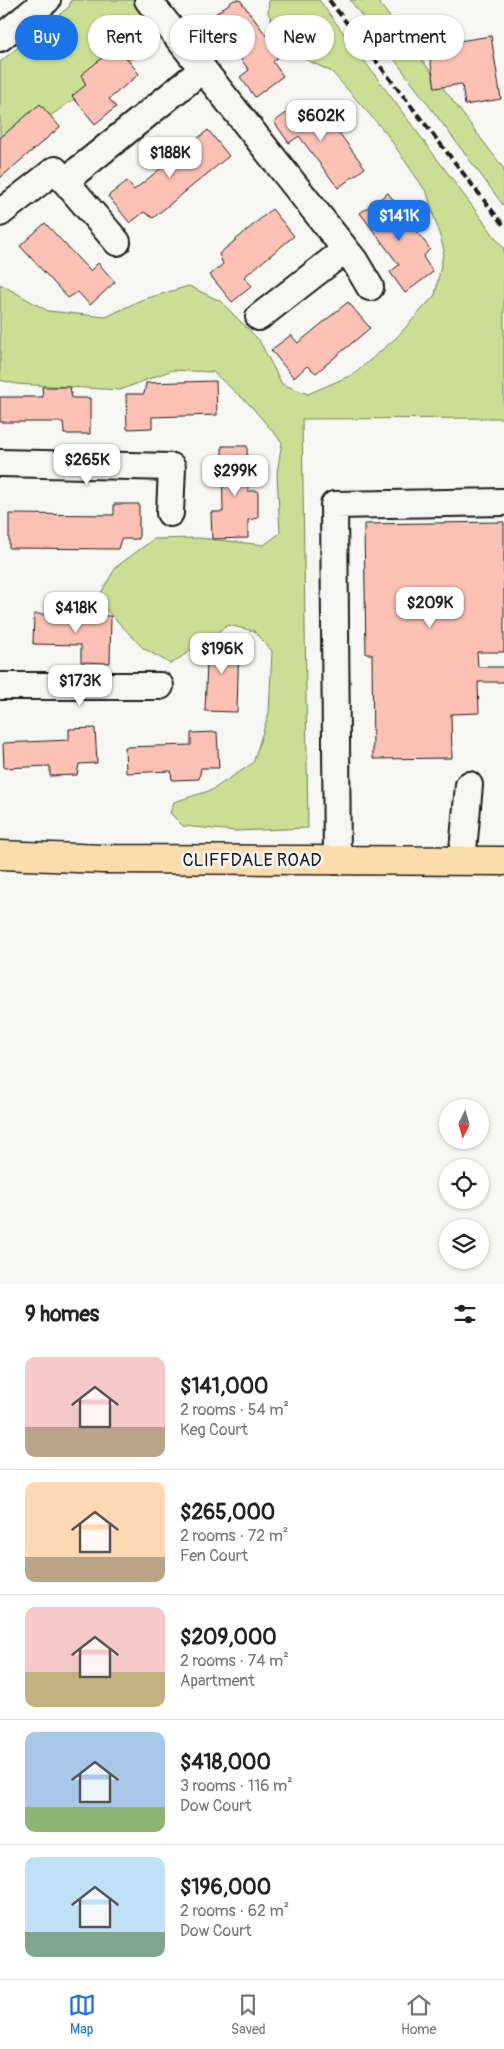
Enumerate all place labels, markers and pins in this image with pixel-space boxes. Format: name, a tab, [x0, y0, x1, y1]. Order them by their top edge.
pin: $602K	[286, 100, 356, 142]
pin: $188K	[135, 136, 205, 179]
pin: $141K	[364, 200, 434, 242]
pin: $265K	[52, 444, 122, 486]
pin: $299K	[200, 454, 270, 497]
pin: $209K	[395, 586, 465, 629]
pin: $418K	[41, 592, 111, 634]
pin: $196K	[187, 632, 257, 675]
pin: $173K	[45, 664, 115, 707]

